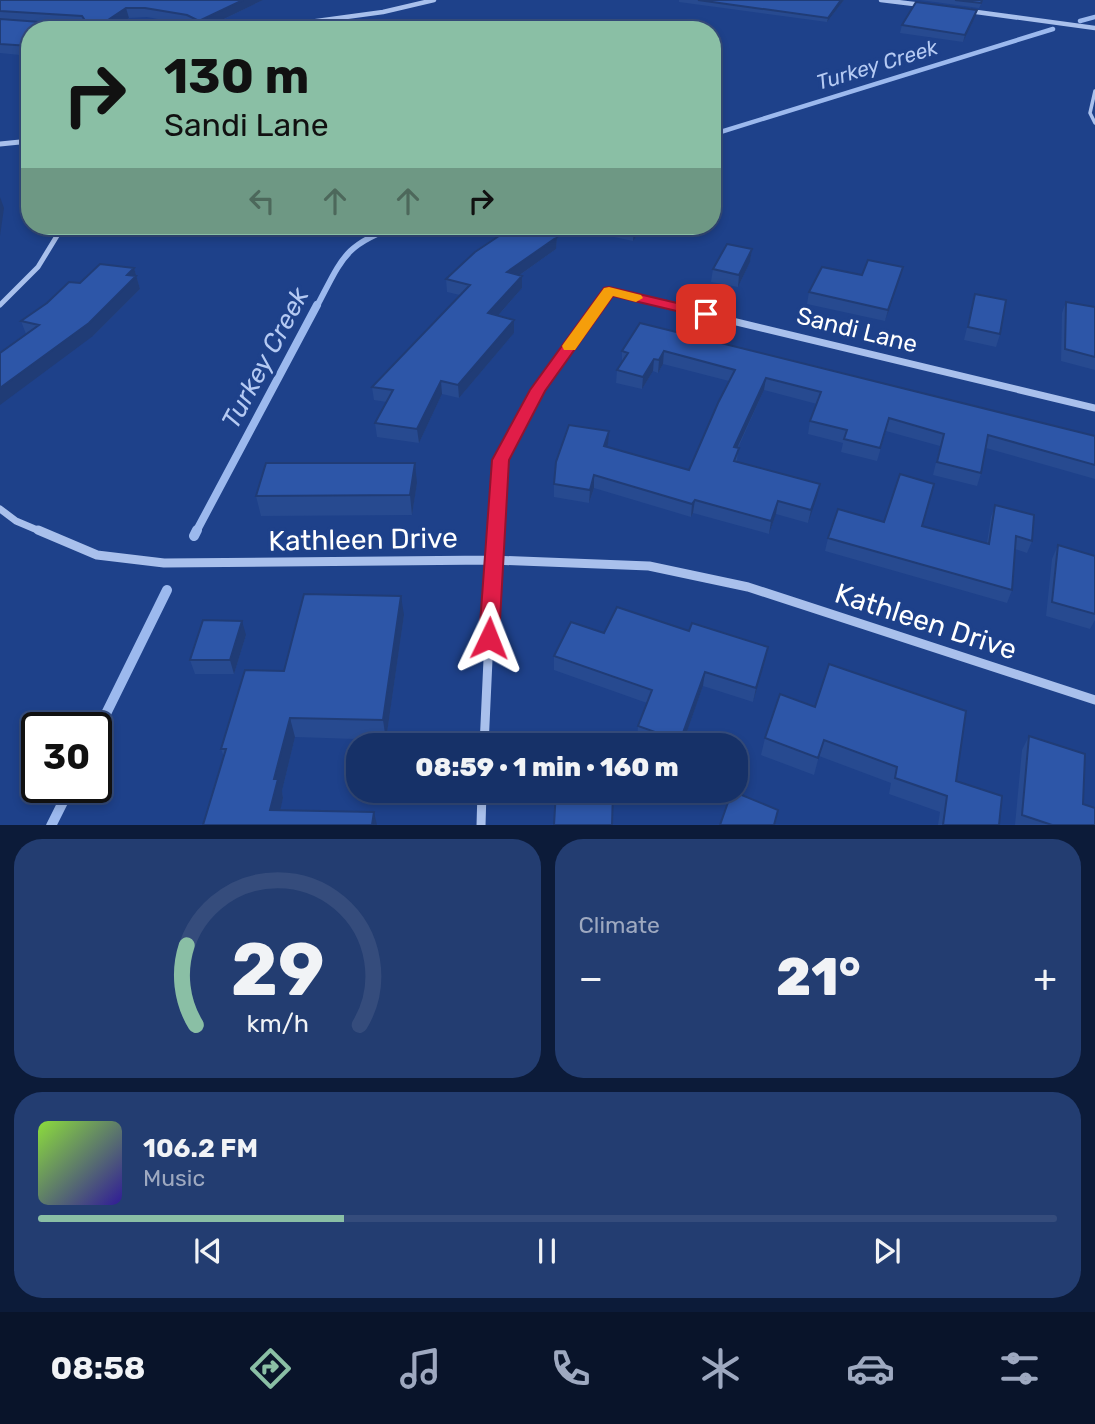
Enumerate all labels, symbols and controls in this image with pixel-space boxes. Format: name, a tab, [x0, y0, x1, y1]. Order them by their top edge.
water label: Turkey Creek	[813, 34, 942, 95]
text: 130 m	[164, 47, 309, 105]
icon: right	[49, 49, 140, 140]
text: Sandi Lane	[164, 106, 329, 144]
icon: left	[243, 182, 281, 220]
icon: ahead	[316, 182, 354, 220]
icon: ahead	[389, 182, 427, 220]
icon: right	[462, 182, 500, 220]
water label: Turkey Creek	[215, 282, 316, 434]
pin	[676, 284, 736, 344]
icon: arrive	[687, 295, 725, 333]
street label: Sandi Lane	[794, 301, 920, 359]
street label: Kathleen Drive	[268, 521, 458, 558]
street label: Kathleen Drive	[831, 577, 1021, 666]
position arrow	[452, 601, 526, 675]
speed limit sign: 30	[21, 712, 112, 803]
text: 08:59 · 1 min · 160 m	[415, 752, 679, 783]
text: Climate	[579, 911, 660, 939]
text: 29	[230, 927, 324, 1013]
text: 21°	[776, 946, 860, 1008]
text: −	[579, 955, 603, 1001]
text: +	[1033, 955, 1057, 1001]
text: km/h	[246, 1008, 308, 1037]
text: 106.2 FM	[143, 1133, 258, 1164]
text: Music	[143, 1164, 205, 1192]
icon: previous	[189, 1232, 227, 1270]
icon: pause	[528, 1232, 566, 1270]
icon: next	[868, 1232, 906, 1270]
icon: directions	[246, 1344, 295, 1393]
icon: music	[396, 1344, 445, 1393]
icon: phone	[546, 1344, 595, 1393]
icon: climate	[696, 1344, 745, 1393]
icon: car	[846, 1344, 895, 1393]
icon: filters	[995, 1344, 1044, 1393]
text: 08:58	[50, 1349, 146, 1387]

